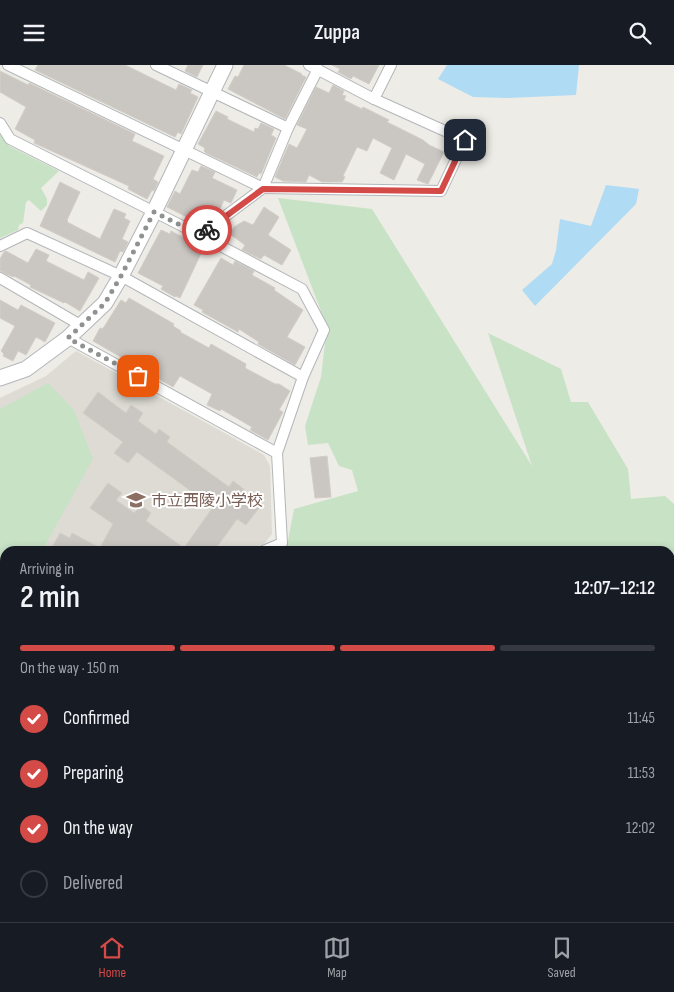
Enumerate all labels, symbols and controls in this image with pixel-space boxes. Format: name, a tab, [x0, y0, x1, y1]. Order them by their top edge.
icon: menu	[20, 19, 48, 47]
text: Zuppa	[314, 19, 360, 46]
icon: search	[626, 19, 654, 47]
pin	[444, 119, 486, 161]
icon: home	[451, 126, 479, 154]
courier	[182, 205, 232, 255]
icon: bike	[193, 216, 221, 244]
pin	[117, 355, 159, 397]
icon: bag	[124, 362, 152, 390]
school or university icon: 市立西陵小学校	[125, 489, 147, 511]
place label: 市立西陵小学校	[151, 492, 263, 511]
text: Arriving in	[20, 560, 74, 579]
text: 12:07–12:12	[574, 577, 655, 600]
text: 2 min	[20, 578, 80, 617]
text: On the way · 150 m	[20, 659, 119, 678]
icon: check	[20, 705, 48, 733]
text: Confirmed	[63, 707, 130, 730]
text: 11:45	[628, 709, 655, 728]
icon: check	[20, 760, 48, 788]
text: Preparing	[63, 762, 124, 785]
text: 11:53	[628, 764, 655, 783]
icon: check	[20, 815, 48, 843]
text: On the way	[63, 817, 133, 840]
text: 12:02	[626, 819, 655, 838]
text: Delivered	[63, 872, 123, 895]
tab: Home	[98, 934, 126, 981]
tab: Map	[323, 934, 351, 981]
tab: Saved	[548, 934, 576, 981]

